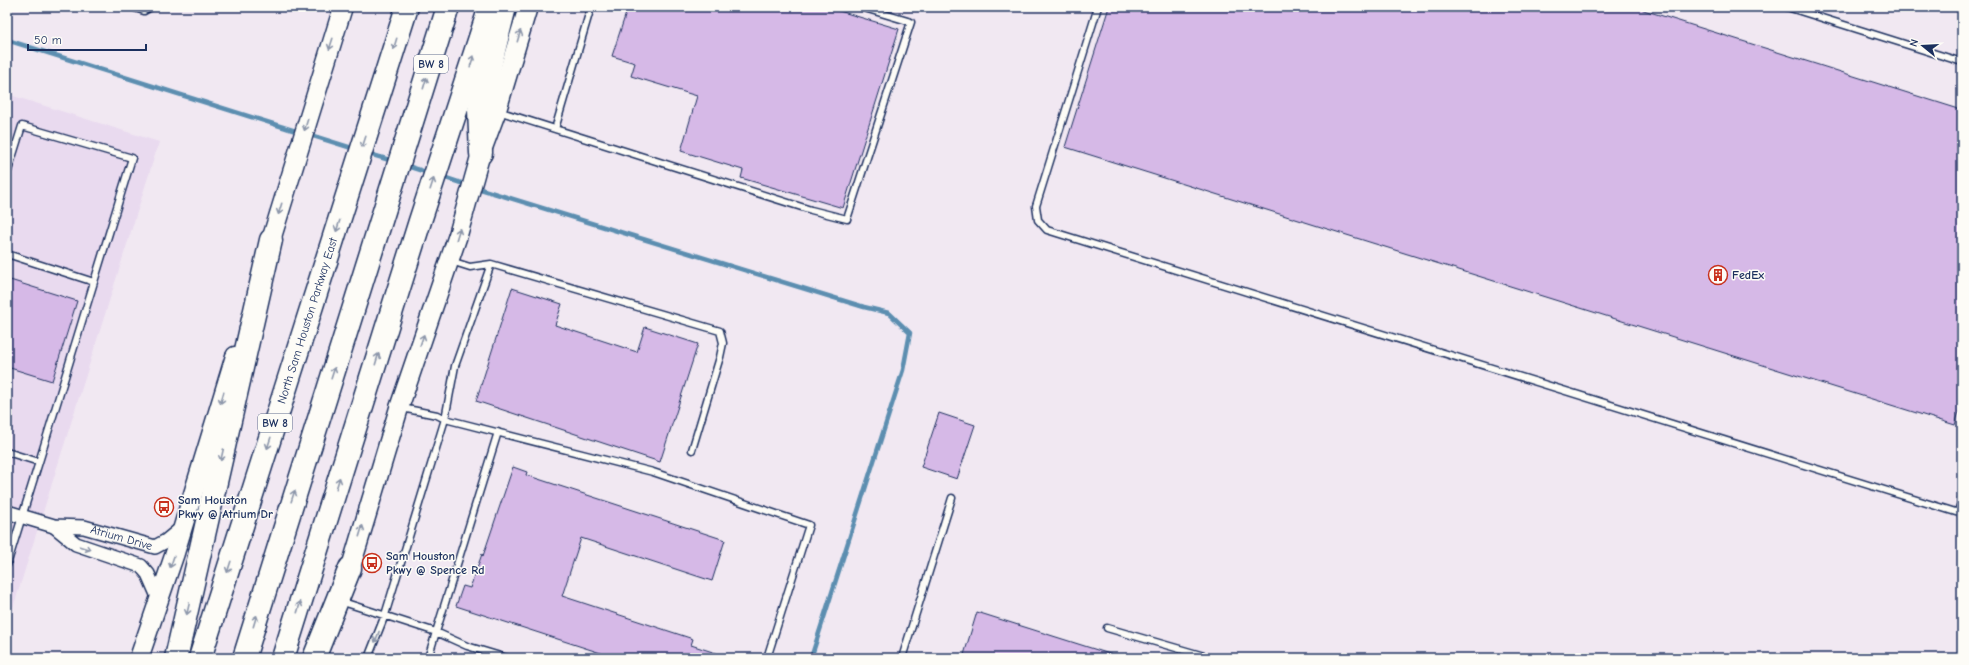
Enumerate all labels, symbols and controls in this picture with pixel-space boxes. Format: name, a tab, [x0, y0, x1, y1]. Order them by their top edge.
scale bar	[28, 26, 146, 52]
north arrow	[1903, 26, 1943, 66]
one-way arrow	[516, 30, 523, 43]
text: 50 m	[34, 33, 62, 47]
one-way arrow	[327, 37, 334, 50]
one-way arrow	[391, 38, 398, 51]
text: N	[1907, 38, 1921, 48]
one-way arrow	[469, 54, 476, 67]
road number: BW 8	[414, 55, 448, 73]
one-way arrow	[422, 77, 429, 90]
one-way arrow	[302, 118, 309, 131]
one-way arrow	[360, 136, 368, 148]
one-way arrow	[429, 178, 436, 191]
one-way arrow	[276, 202, 283, 215]
one-way arrow	[334, 219, 341, 232]
one-way arrow	[455, 228, 462, 241]
street label: North Sam Houston Parkway East	[274, 235, 340, 405]
building icon: FedEx	[1707, 264, 1729, 286]
place label: FedEx	[1732, 268, 1764, 282]
one-way arrow	[419, 335, 427, 347]
one-way arrow	[374, 353, 381, 366]
one-way arrow	[330, 366, 337, 379]
one-way arrow	[218, 391, 226, 403]
road number: BW 8	[258, 414, 292, 432]
one-way arrow	[264, 437, 272, 449]
one-way arrow	[218, 449, 226, 462]
one-way arrow	[335, 477, 342, 490]
one-way arrow	[290, 491, 298, 503]
place label: Sam Houston Pkwy @ Atrium Dr	[178, 493, 273, 521]
bus stop icon: Sam Houston Pkwy @ Atrium Dr	[153, 496, 175, 518]
street label: Atrium Drive	[89, 522, 154, 553]
one-way arrow	[358, 525, 366, 537]
one-way arrow	[79, 544, 91, 552]
place label: Sam Houston Pkwy @ Spence Rd	[386, 549, 484, 577]
bus stop icon: Sam Houston Pkwy @ Spence Rd	[361, 552, 383, 574]
one-way arrow	[167, 555, 175, 567]
one-way arrow	[225, 560, 232, 573]
one-way arrow	[296, 601, 303, 614]
one-way arrow	[183, 603, 191, 616]
one-way arrow	[252, 614, 259, 627]
one-way arrow	[372, 630, 380, 642]

